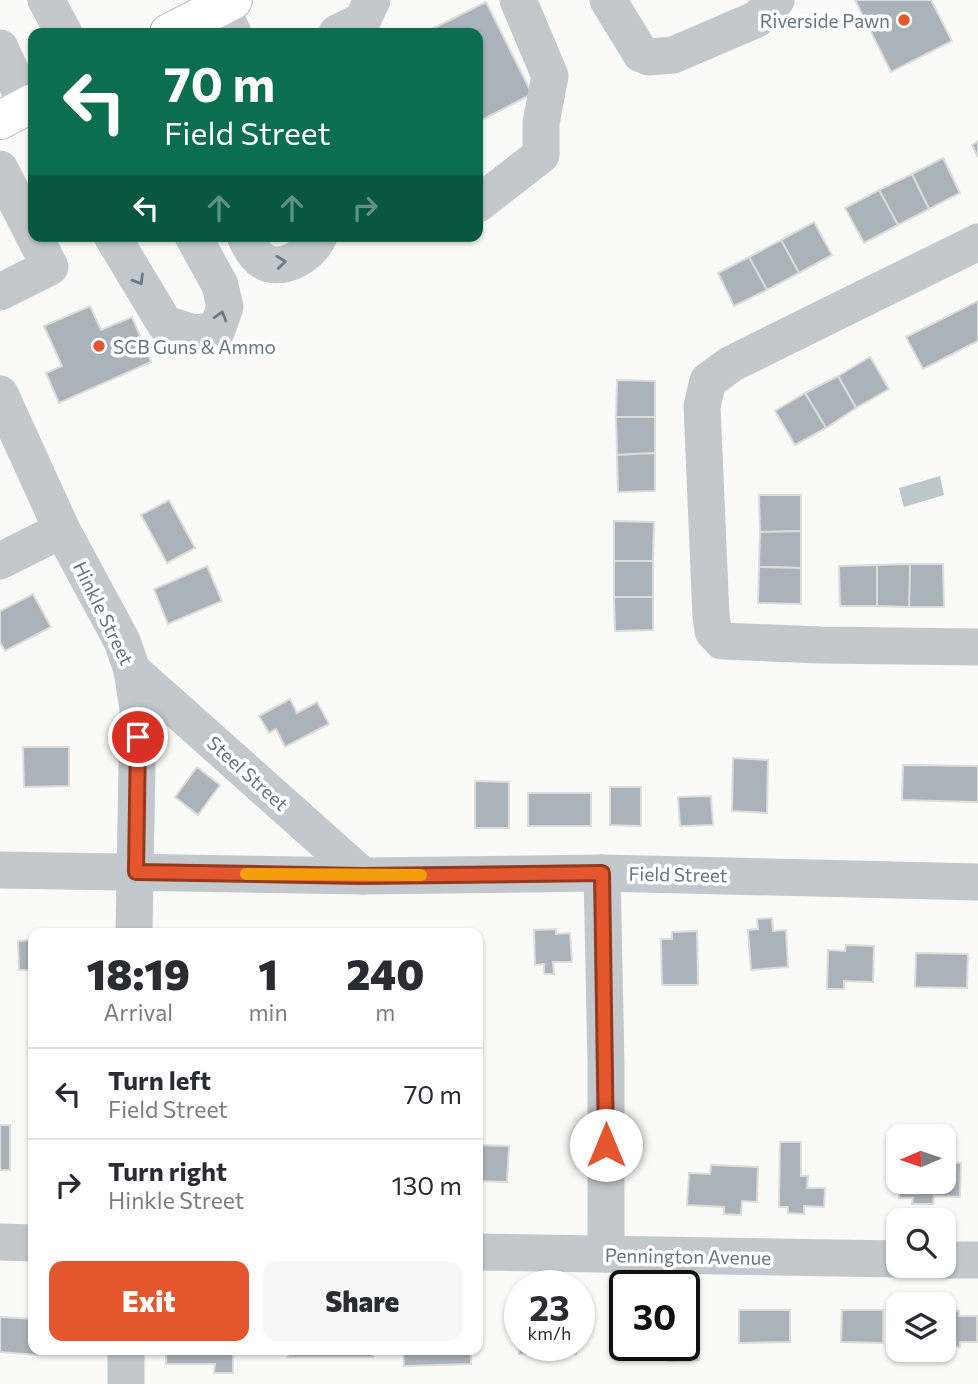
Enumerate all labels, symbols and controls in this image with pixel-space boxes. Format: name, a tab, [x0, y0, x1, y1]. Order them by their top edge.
place label: Riverside Pawn	[760, 9, 890, 32]
marker: Riverside Pawn	[896, 12, 912, 28]
text: 70 m	[164, 52, 275, 112]
icon: left	[49, 56, 140, 147]
text: Field Street	[164, 112, 331, 152]
icon: left	[127, 189, 165, 227]
icon: ahead	[200, 189, 238, 227]
icon: ahead	[273, 189, 311, 227]
icon: right	[346, 189, 384, 227]
one-way arrow	[276, 255, 287, 270]
one-way arrow	[130, 272, 143, 285]
one-way arrow	[213, 310, 228, 322]
place label: SCB Guns & Ammo	[113, 335, 276, 358]
marker: SCB Guns & Ammo	[91, 338, 107, 354]
street label: Hinkle Street	[69, 557, 139, 669]
pin	[108, 707, 168, 767]
icon: arrive	[119, 718, 157, 756]
street label: Steel Street	[203, 731, 293, 815]
street label: Field Street	[628, 862, 728, 886]
text: 18:19	[87, 947, 190, 999]
text: 1	[258, 947, 278, 999]
text: 240	[346, 947, 424, 999]
text: Arrival	[103, 998, 173, 1026]
text: min	[249, 998, 288, 1026]
text: m	[375, 998, 395, 1026]
text: Turn left	[108, 1064, 211, 1095]
icon: left	[49, 1075, 87, 1113]
text: 70 m	[404, 1078, 462, 1109]
text: Field Street	[108, 1095, 228, 1123]
position arrow	[569, 1108, 643, 1182]
north arrow	[886, 1124, 956, 1194]
map controls	[886, 1124, 956, 1362]
text: Turn right	[108, 1155, 227, 1186]
icon: right	[49, 1166, 87, 1204]
text: 130 m	[391, 1169, 462, 1200]
text: Hinkle Street	[108, 1186, 244, 1214]
button: search	[886, 1208, 956, 1278]
street label: Pennington Avenue	[605, 1243, 771, 1269]
button: Exit	[49, 1261, 249, 1341]
button: Share	[263, 1261, 462, 1341]
speed limit sign: 30	[609, 1270, 700, 1361]
text: 23	[529, 1285, 570, 1328]
button: layers	[886, 1292, 956, 1362]
text: km/h	[528, 1322, 571, 1344]

